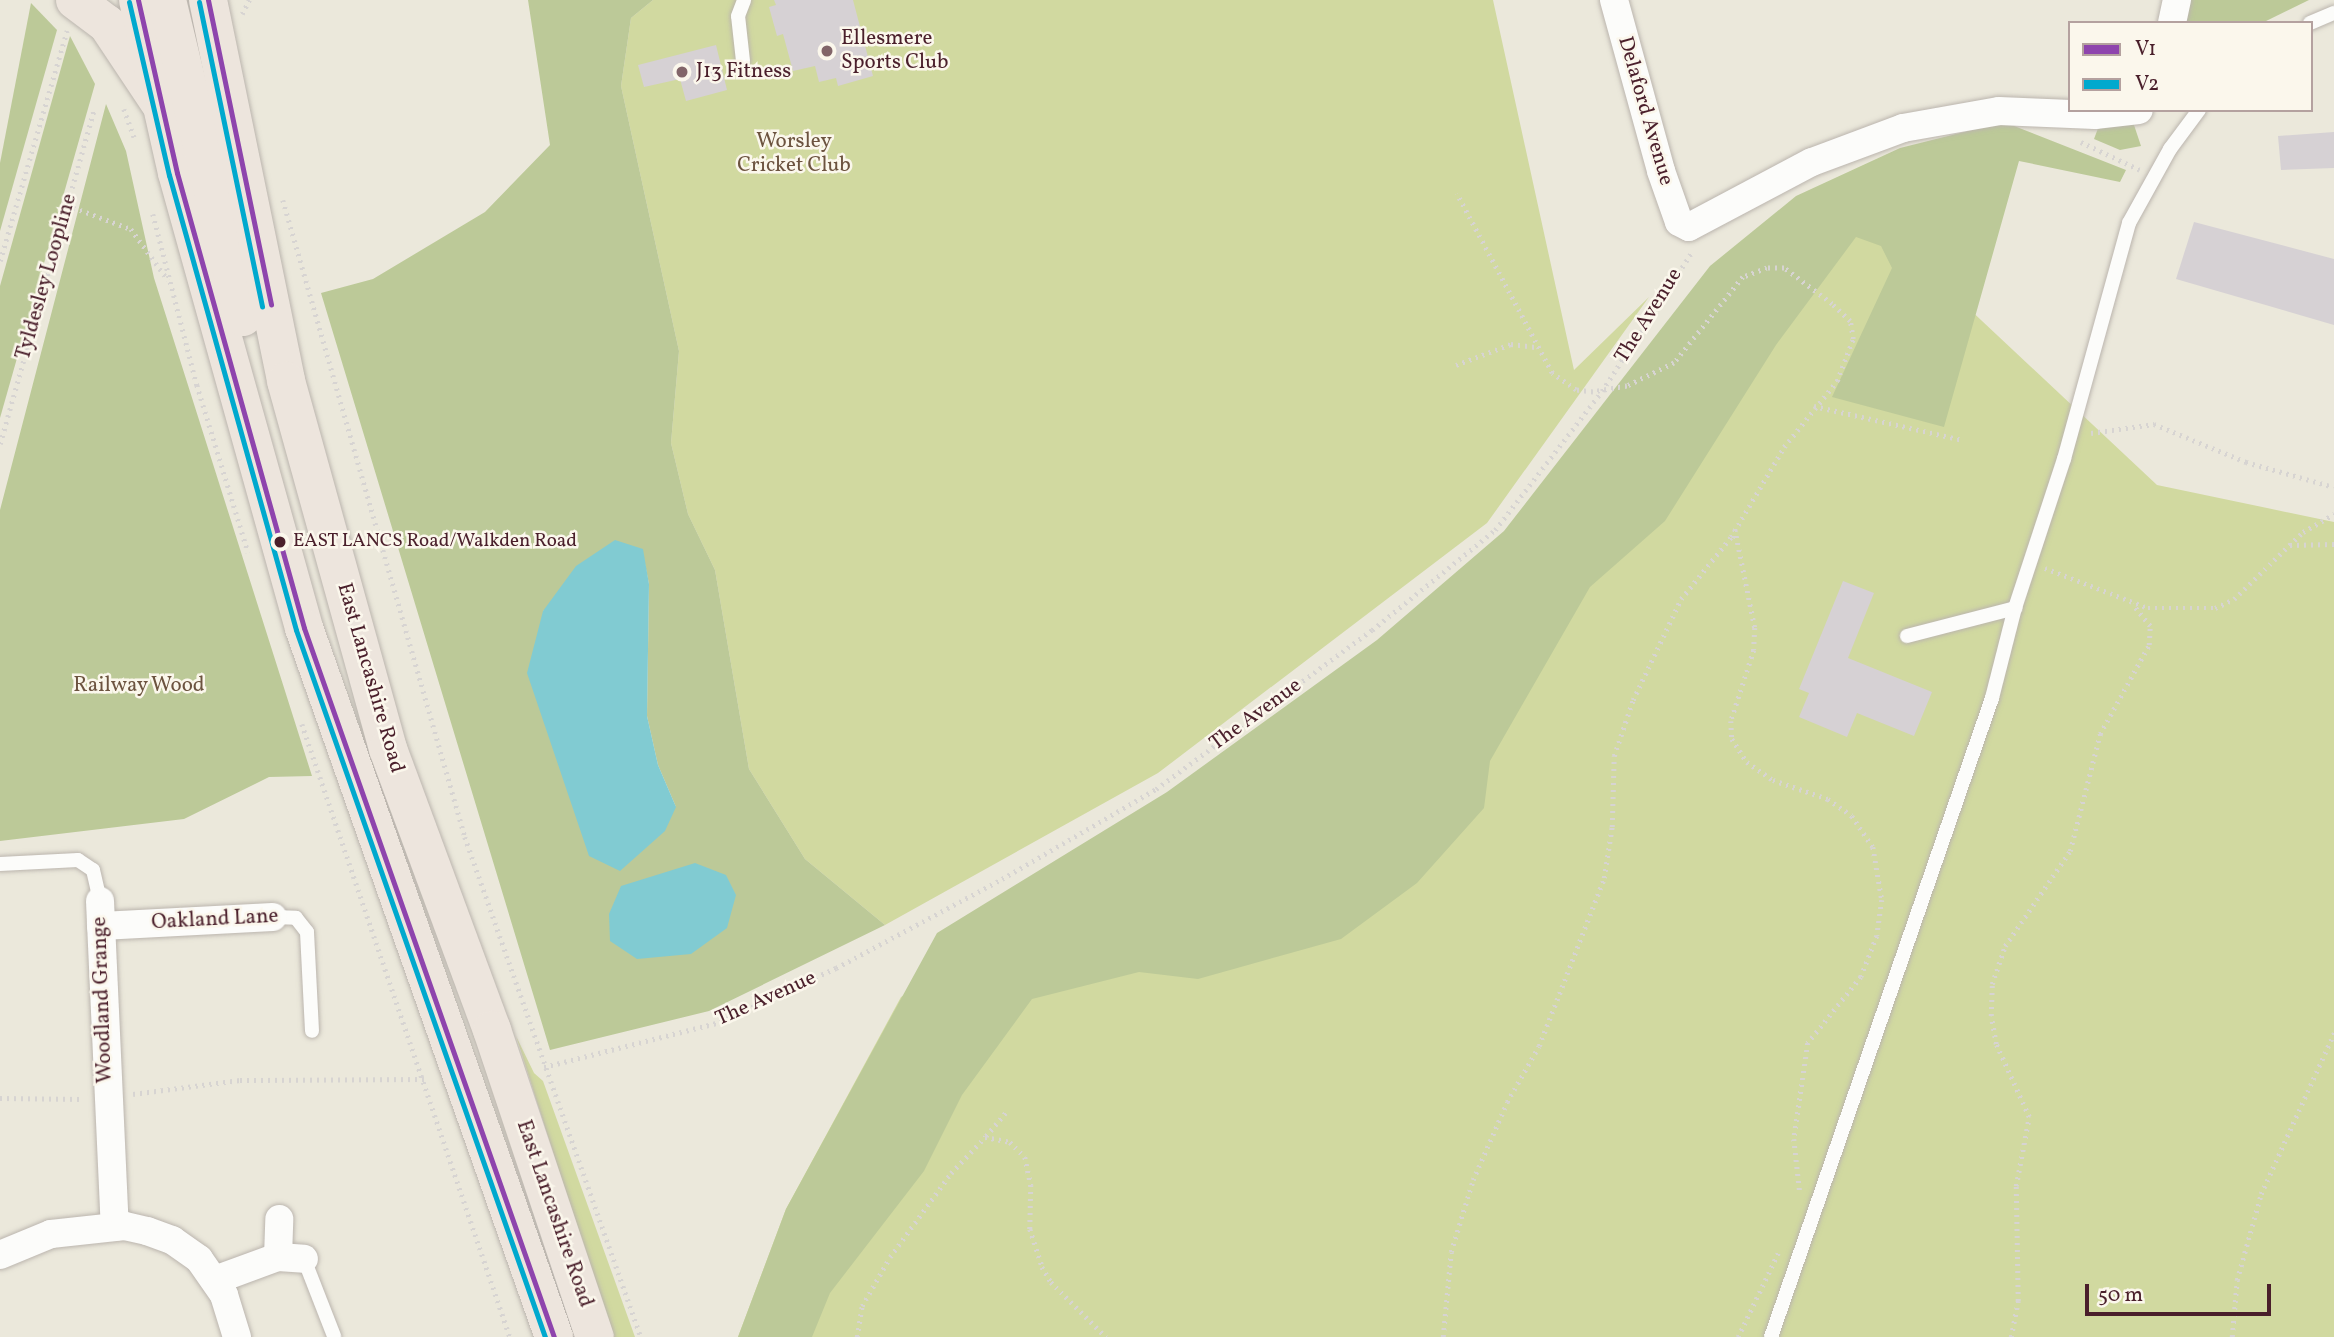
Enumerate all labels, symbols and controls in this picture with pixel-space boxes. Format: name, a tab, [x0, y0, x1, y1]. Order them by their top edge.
legend	[2068, 21, 2313, 112]
place label: Ellesmere Sports Club	[841, 26, 948, 76]
street label: Delaford Avenue	[1612, 34, 1678, 188]
text: V1	[2135, 35, 2157, 64]
marker: Ellesmere Sports Club	[819, 43, 835, 59]
place label: J13 Fitness	[696, 59, 791, 85]
marker: J13 Fitness	[674, 64, 690, 80]
text: V2	[2135, 70, 2159, 99]
park label: Worsley Cricket Club	[737, 129, 851, 179]
street label: Tyldesley Loopline	[11, 191, 83, 363]
street label: The Avenue	[1610, 264, 1688, 368]
place label: EAST LANCS Road/Walkden Road	[293, 531, 578, 553]
marker: EAST LANCS Road/Walkden Road	[273, 535, 287, 549]
street label: East Lancashire Road	[331, 580, 409, 776]
park label: Railway Wood	[73, 673, 205, 699]
street label: The Avenue	[1205, 673, 1307, 757]
street label: Oakland Lane	[151, 904, 279, 936]
street label: Woodland Grange	[87, 916, 119, 1084]
street label: The Avenue	[712, 966, 820, 1032]
street label: East Lancashire Road	[510, 1117, 598, 1311]
scale bar	[2089, 1270, 2274, 1314]
text: 50 m	[2098, 1281, 2143, 1310]

